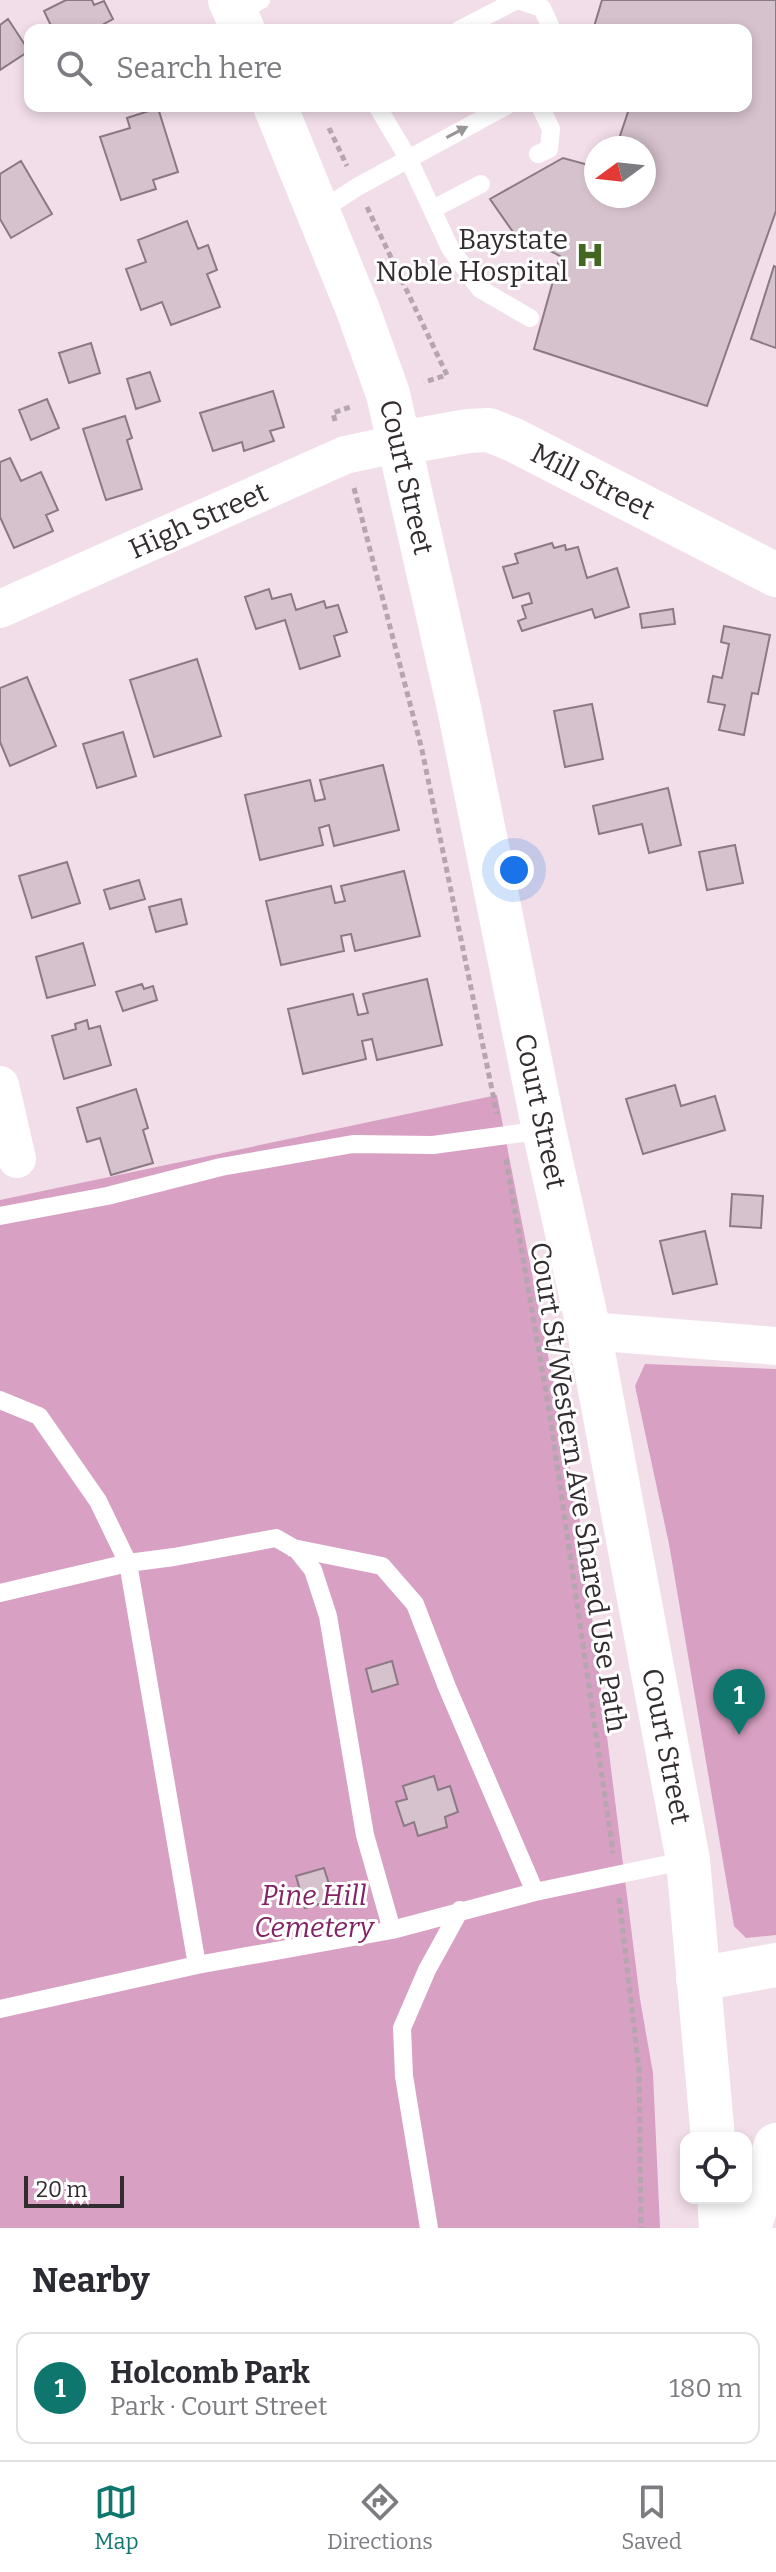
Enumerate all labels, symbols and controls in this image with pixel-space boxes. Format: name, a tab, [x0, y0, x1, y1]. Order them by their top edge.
search box	[24, 24, 752, 112]
icon: search	[52, 46, 96, 90]
text: Search here	[116, 50, 283, 86]
one-way arrow	[446, 125, 468, 139]
north arrow	[584, 136, 656, 208]
place label: Baystate Noble Hospital	[375, 223, 568, 288]
hospital icon: Baystate Noble Hospital	[575, 240, 605, 270]
street label: Court Street	[373, 396, 440, 558]
street label: Mill Street	[526, 436, 660, 527]
street label: High Street	[124, 475, 273, 566]
your location	[494, 850, 534, 890]
street label: Court Street	[508, 1030, 573, 1192]
street label: Court St/Western Ave Shared Use Path	[523, 1240, 634, 1735]
street label: Court Street	[635, 1665, 698, 1827]
pin: 1	[713, 1669, 765, 1735]
park label: Pine Hill Cemetery	[254, 1879, 376, 1944]
map controls	[680, 2132, 752, 2204]
button: locate	[680, 2132, 752, 2204]
scale bar	[24, 2172, 124, 2208]
text: 20 m	[36, 2176, 87, 2203]
text: Nearby	[32, 2260, 150, 2301]
text: Holcomb Park	[110, 2355, 310, 2391]
text: 1	[54, 2373, 66, 2404]
text: 180 m	[669, 2373, 742, 2404]
text: Park · Court Street	[110, 2391, 327, 2422]
tab: Map	[94, 2480, 139, 2555]
tab: Directions	[327, 2480, 433, 2555]
tab: Saved	[621, 2480, 682, 2555]

